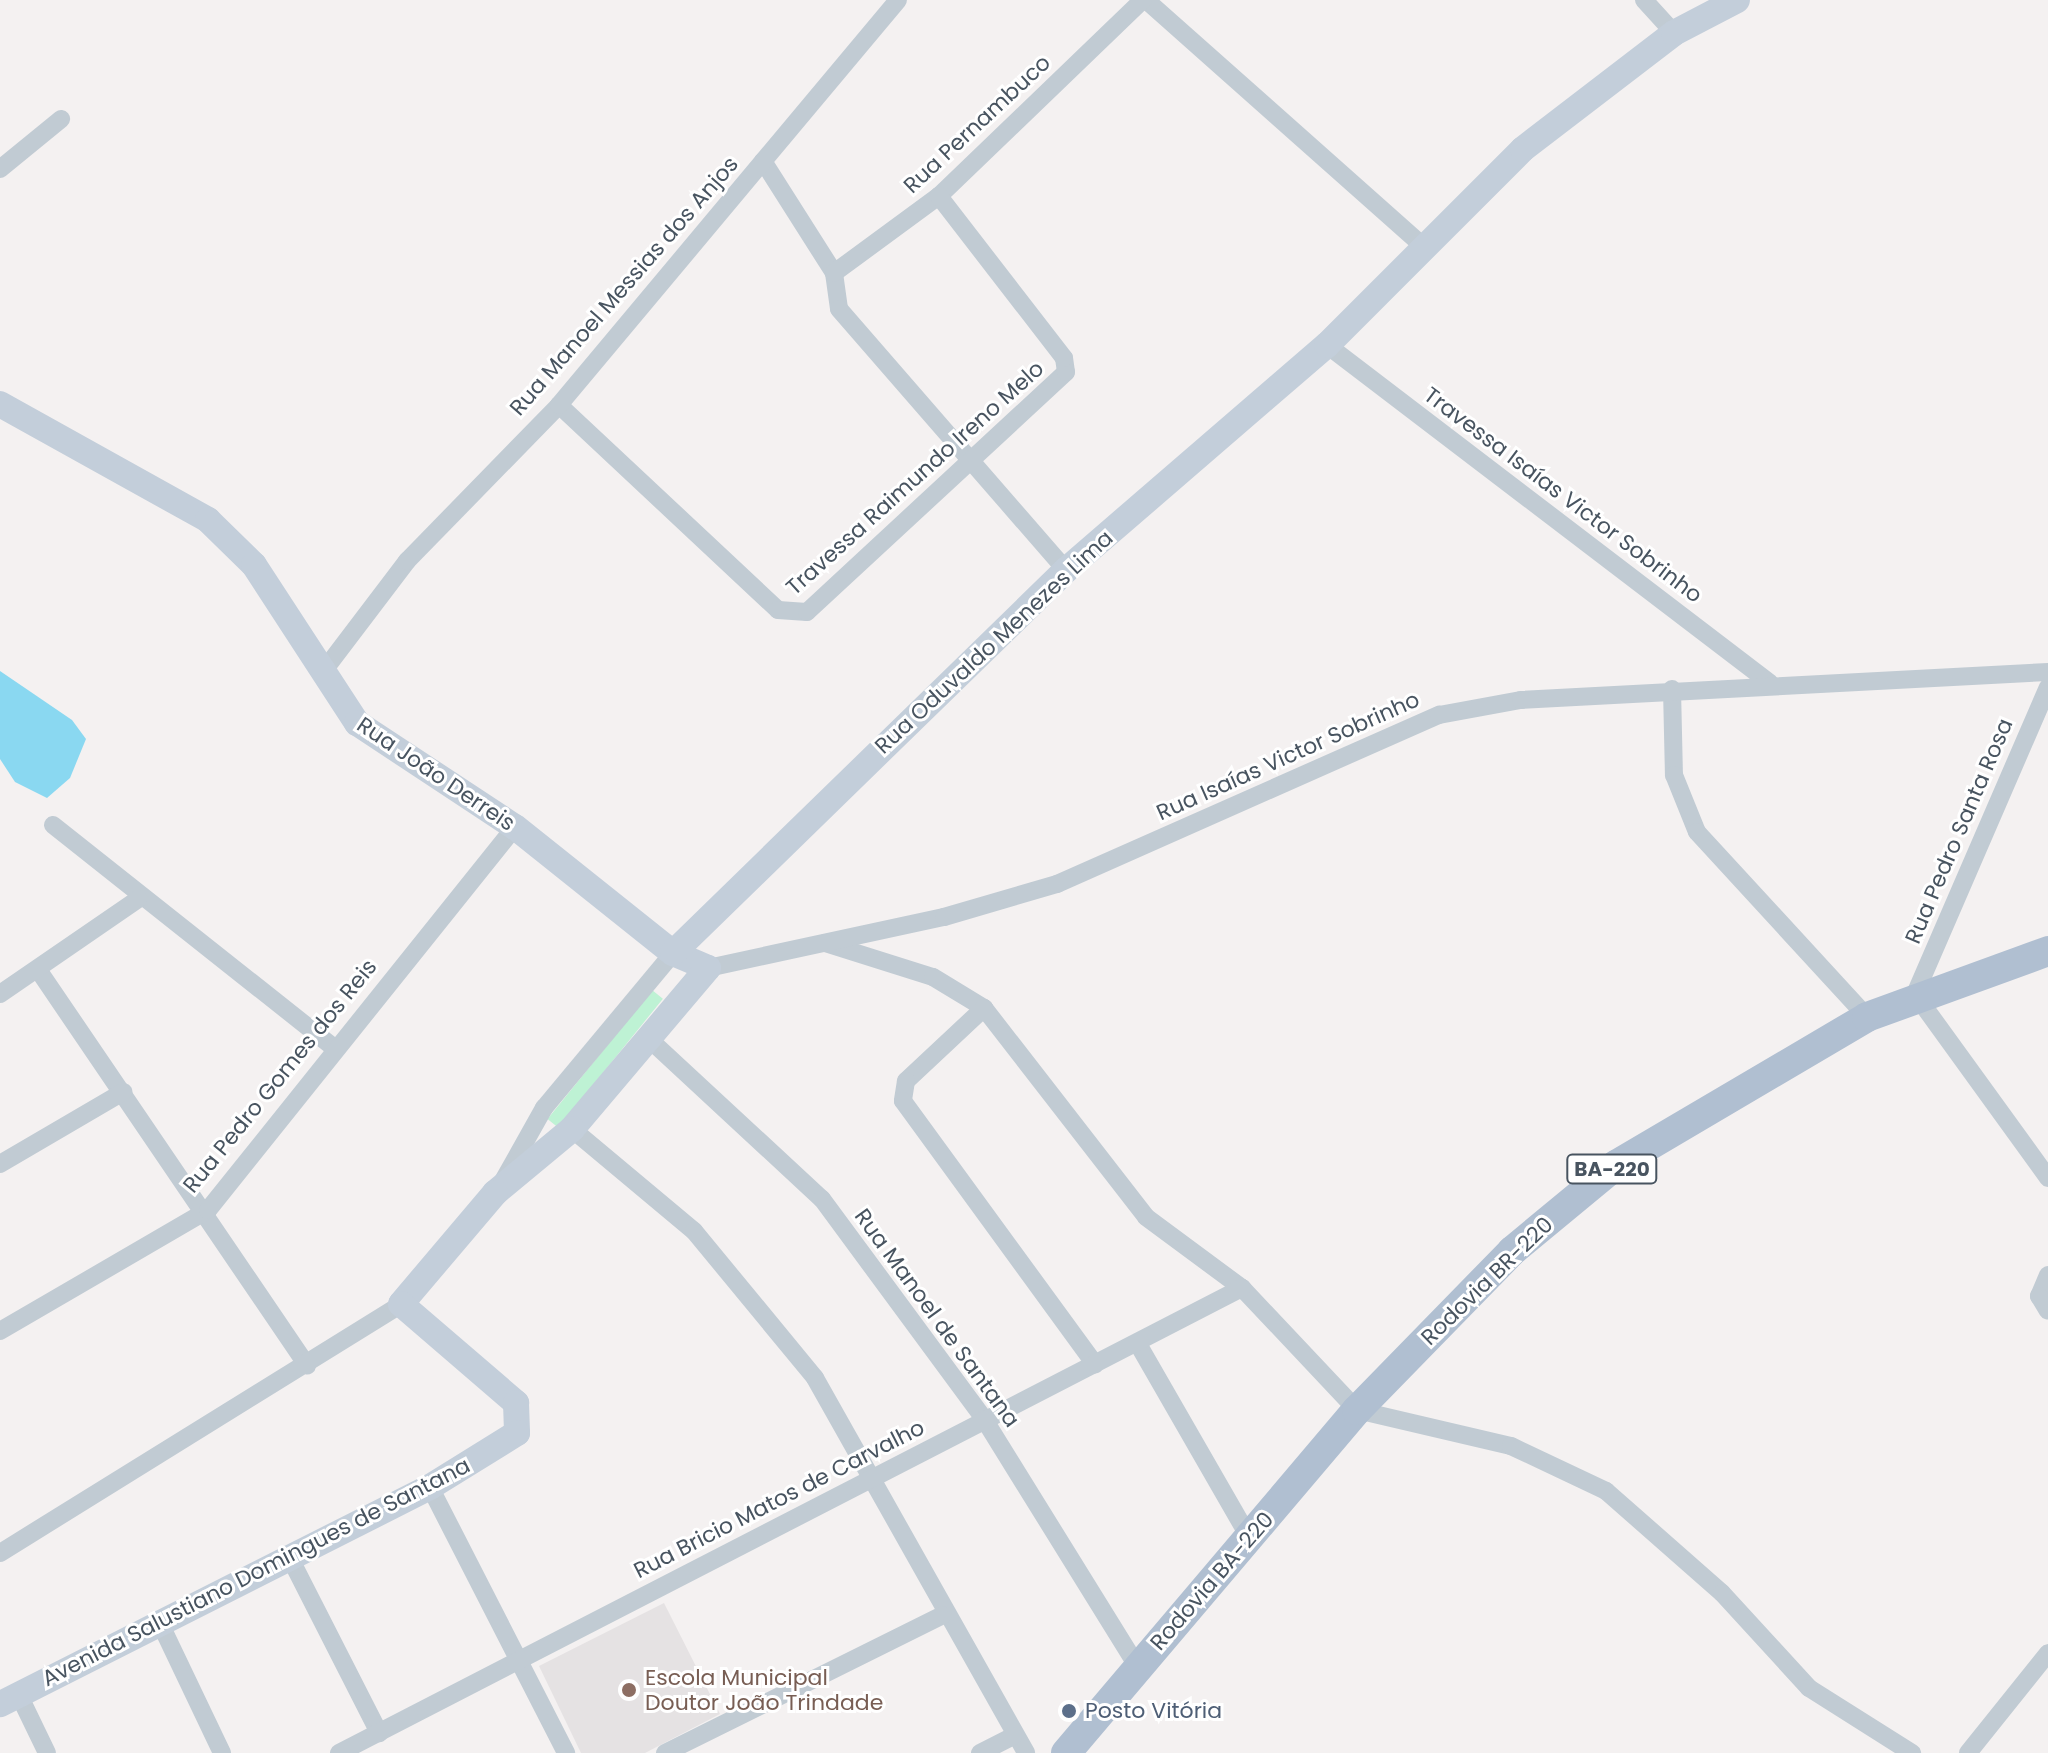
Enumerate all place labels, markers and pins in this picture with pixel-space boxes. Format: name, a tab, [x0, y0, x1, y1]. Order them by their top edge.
place label: Escola Municipal Doutor João Trindade	[645, 1664, 883, 1716]
marker: Escola Municipal Doutor João Trindade	[620, 1681, 638, 1699]
place label: Posto Vitória	[1085, 1698, 1222, 1724]
marker: Posto Vitória	[1060, 1702, 1078, 1720]

